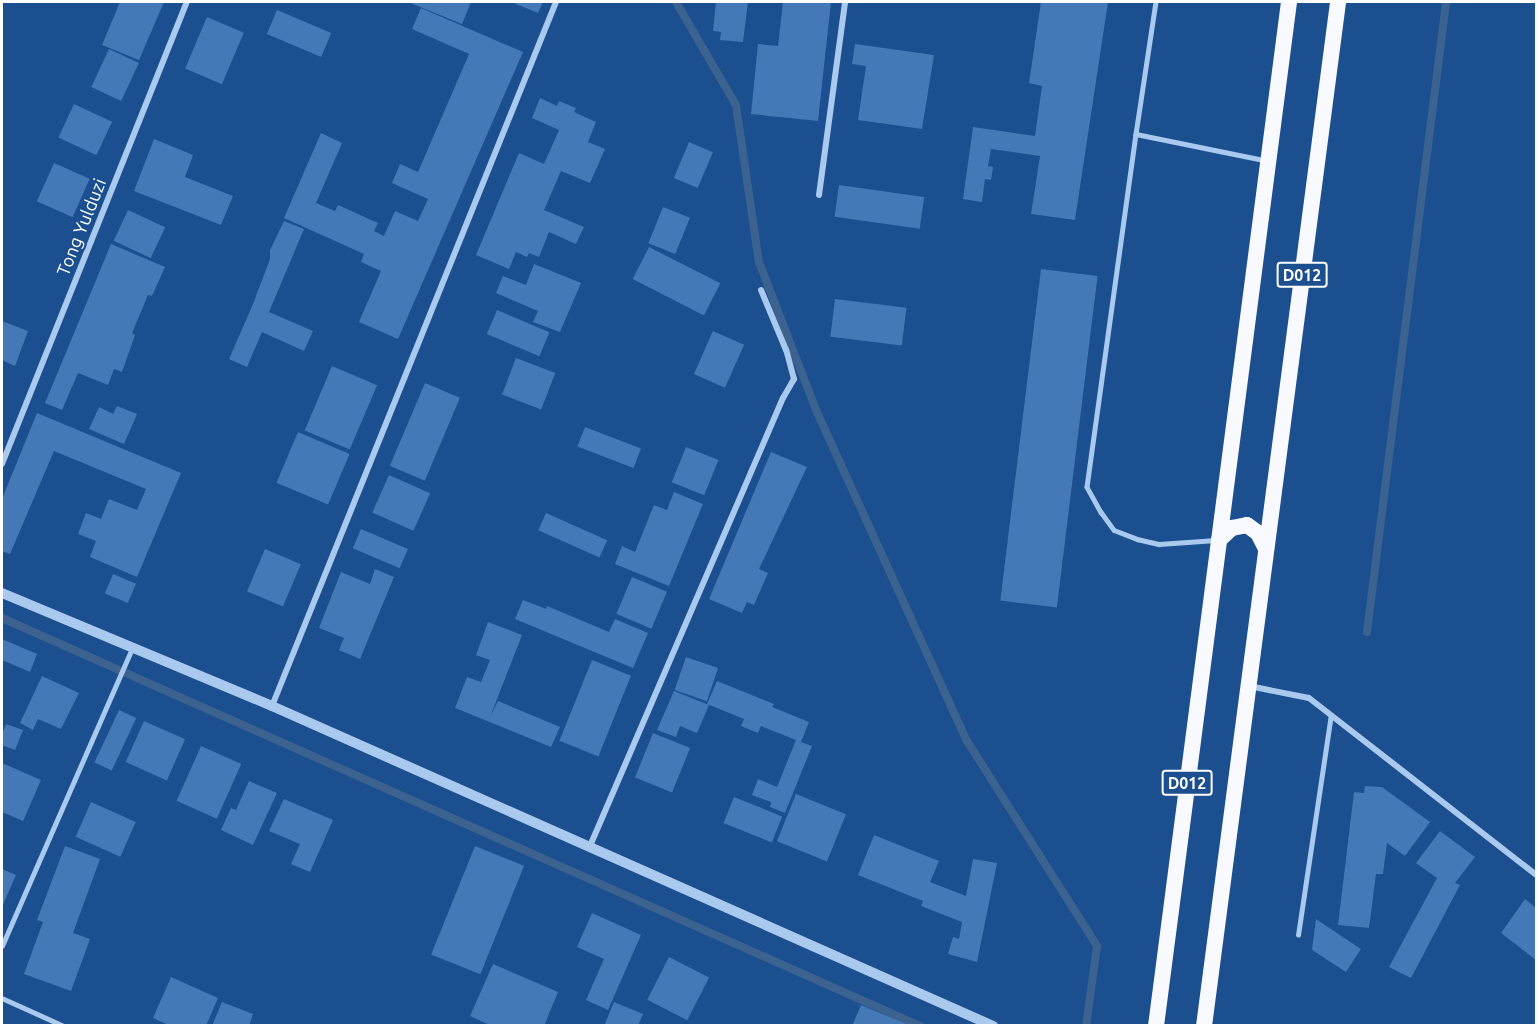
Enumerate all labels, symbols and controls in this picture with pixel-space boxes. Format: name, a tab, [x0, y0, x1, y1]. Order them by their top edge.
street label: Tong Yulduzi	[52, 175, 110, 279]
road number: D012	[1276, 262, 1328, 288]
road number: D012	[1162, 770, 1212, 796]

